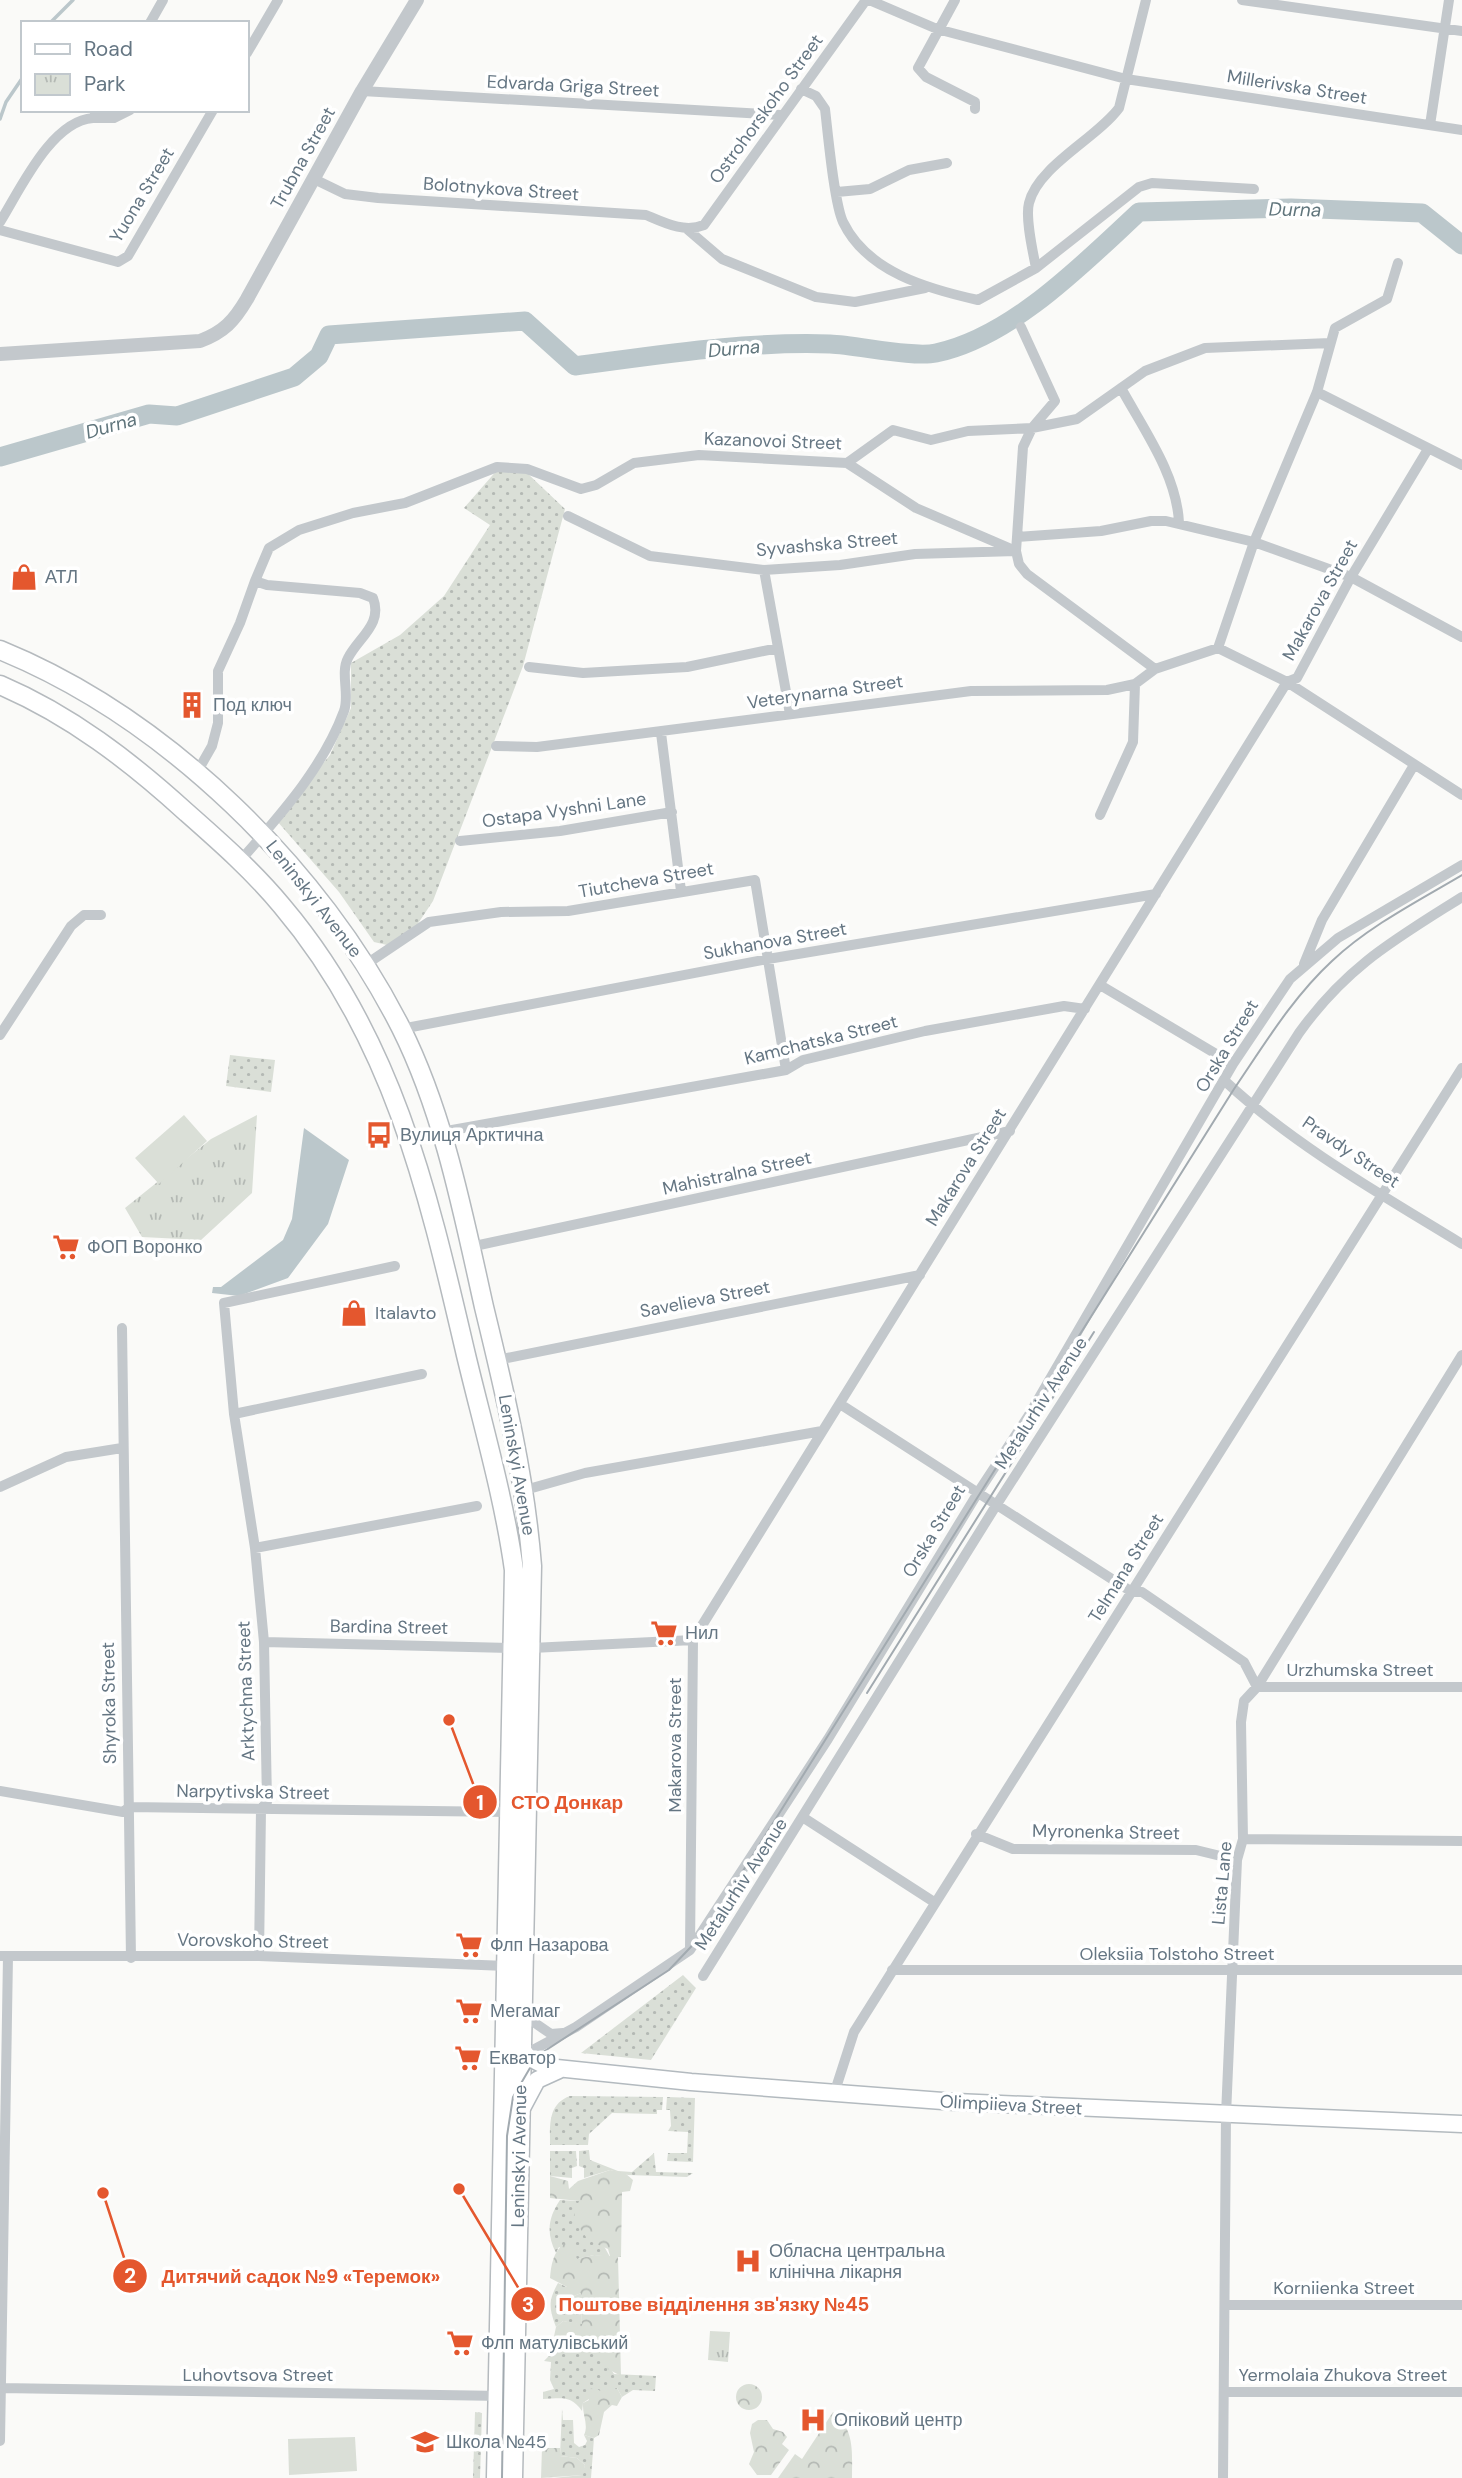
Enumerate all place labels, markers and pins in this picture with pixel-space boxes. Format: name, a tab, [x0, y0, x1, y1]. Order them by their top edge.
shop icon: АТЛ	[9, 562, 39, 592]
place label: АТЛ	[45, 565, 78, 589]
building icon: Под ключ	[177, 690, 207, 720]
place label: Под ключ	[213, 693, 292, 717]
bus stop icon: Вулиця Арктична	[364, 1120, 394, 1150]
place label: Вулиця Арктична	[400, 1123, 545, 1147]
supermarket icon: ФОП Воронко	[51, 1232, 81, 1262]
place label: ФОП Воронко	[87, 1235, 202, 1259]
shop icon: Italavto	[339, 1298, 369, 1328]
place label: Italavto	[375, 1301, 437, 1325]
supermarket icon: Нил	[649, 1618, 679, 1648]
place label: Нил	[685, 1621, 719, 1645]
callout: СТО Донкар	[462, 1782, 637, 1822]
supermarket icon: Флп Назарова	[454, 1930, 484, 1960]
place label: Флп Назарова	[490, 1933, 610, 1957]
supermarket icon: Мегамаг	[454, 1996, 484, 2026]
place label: Мегамаг	[490, 1999, 561, 2023]
supermarket icon: Екватор	[453, 2043, 483, 2073]
place label: Екватор	[489, 2046, 556, 2070]
place label: Обласна центральна клінічна лікарня	[769, 2239, 946, 2284]
hospital icon: Обласна центральна клінічна лікарня	[733, 2246, 763, 2276]
callout: Дитячий садок №9 «Теремок»	[112, 2256, 454, 2296]
callout: Поштове відділення зв'язку №45	[510, 2284, 884, 2324]
supermarket icon: Флп матулівський	[445, 2328, 475, 2358]
place label: Флп матулівський	[481, 2331, 628, 2355]
hospital icon: Опіковий центр	[798, 2405, 828, 2435]
place label: Опіковий центр	[834, 2408, 963, 2432]
school or university icon: Школа №45	[410, 2427, 440, 2457]
place label: Школа №45	[446, 2430, 547, 2454]

